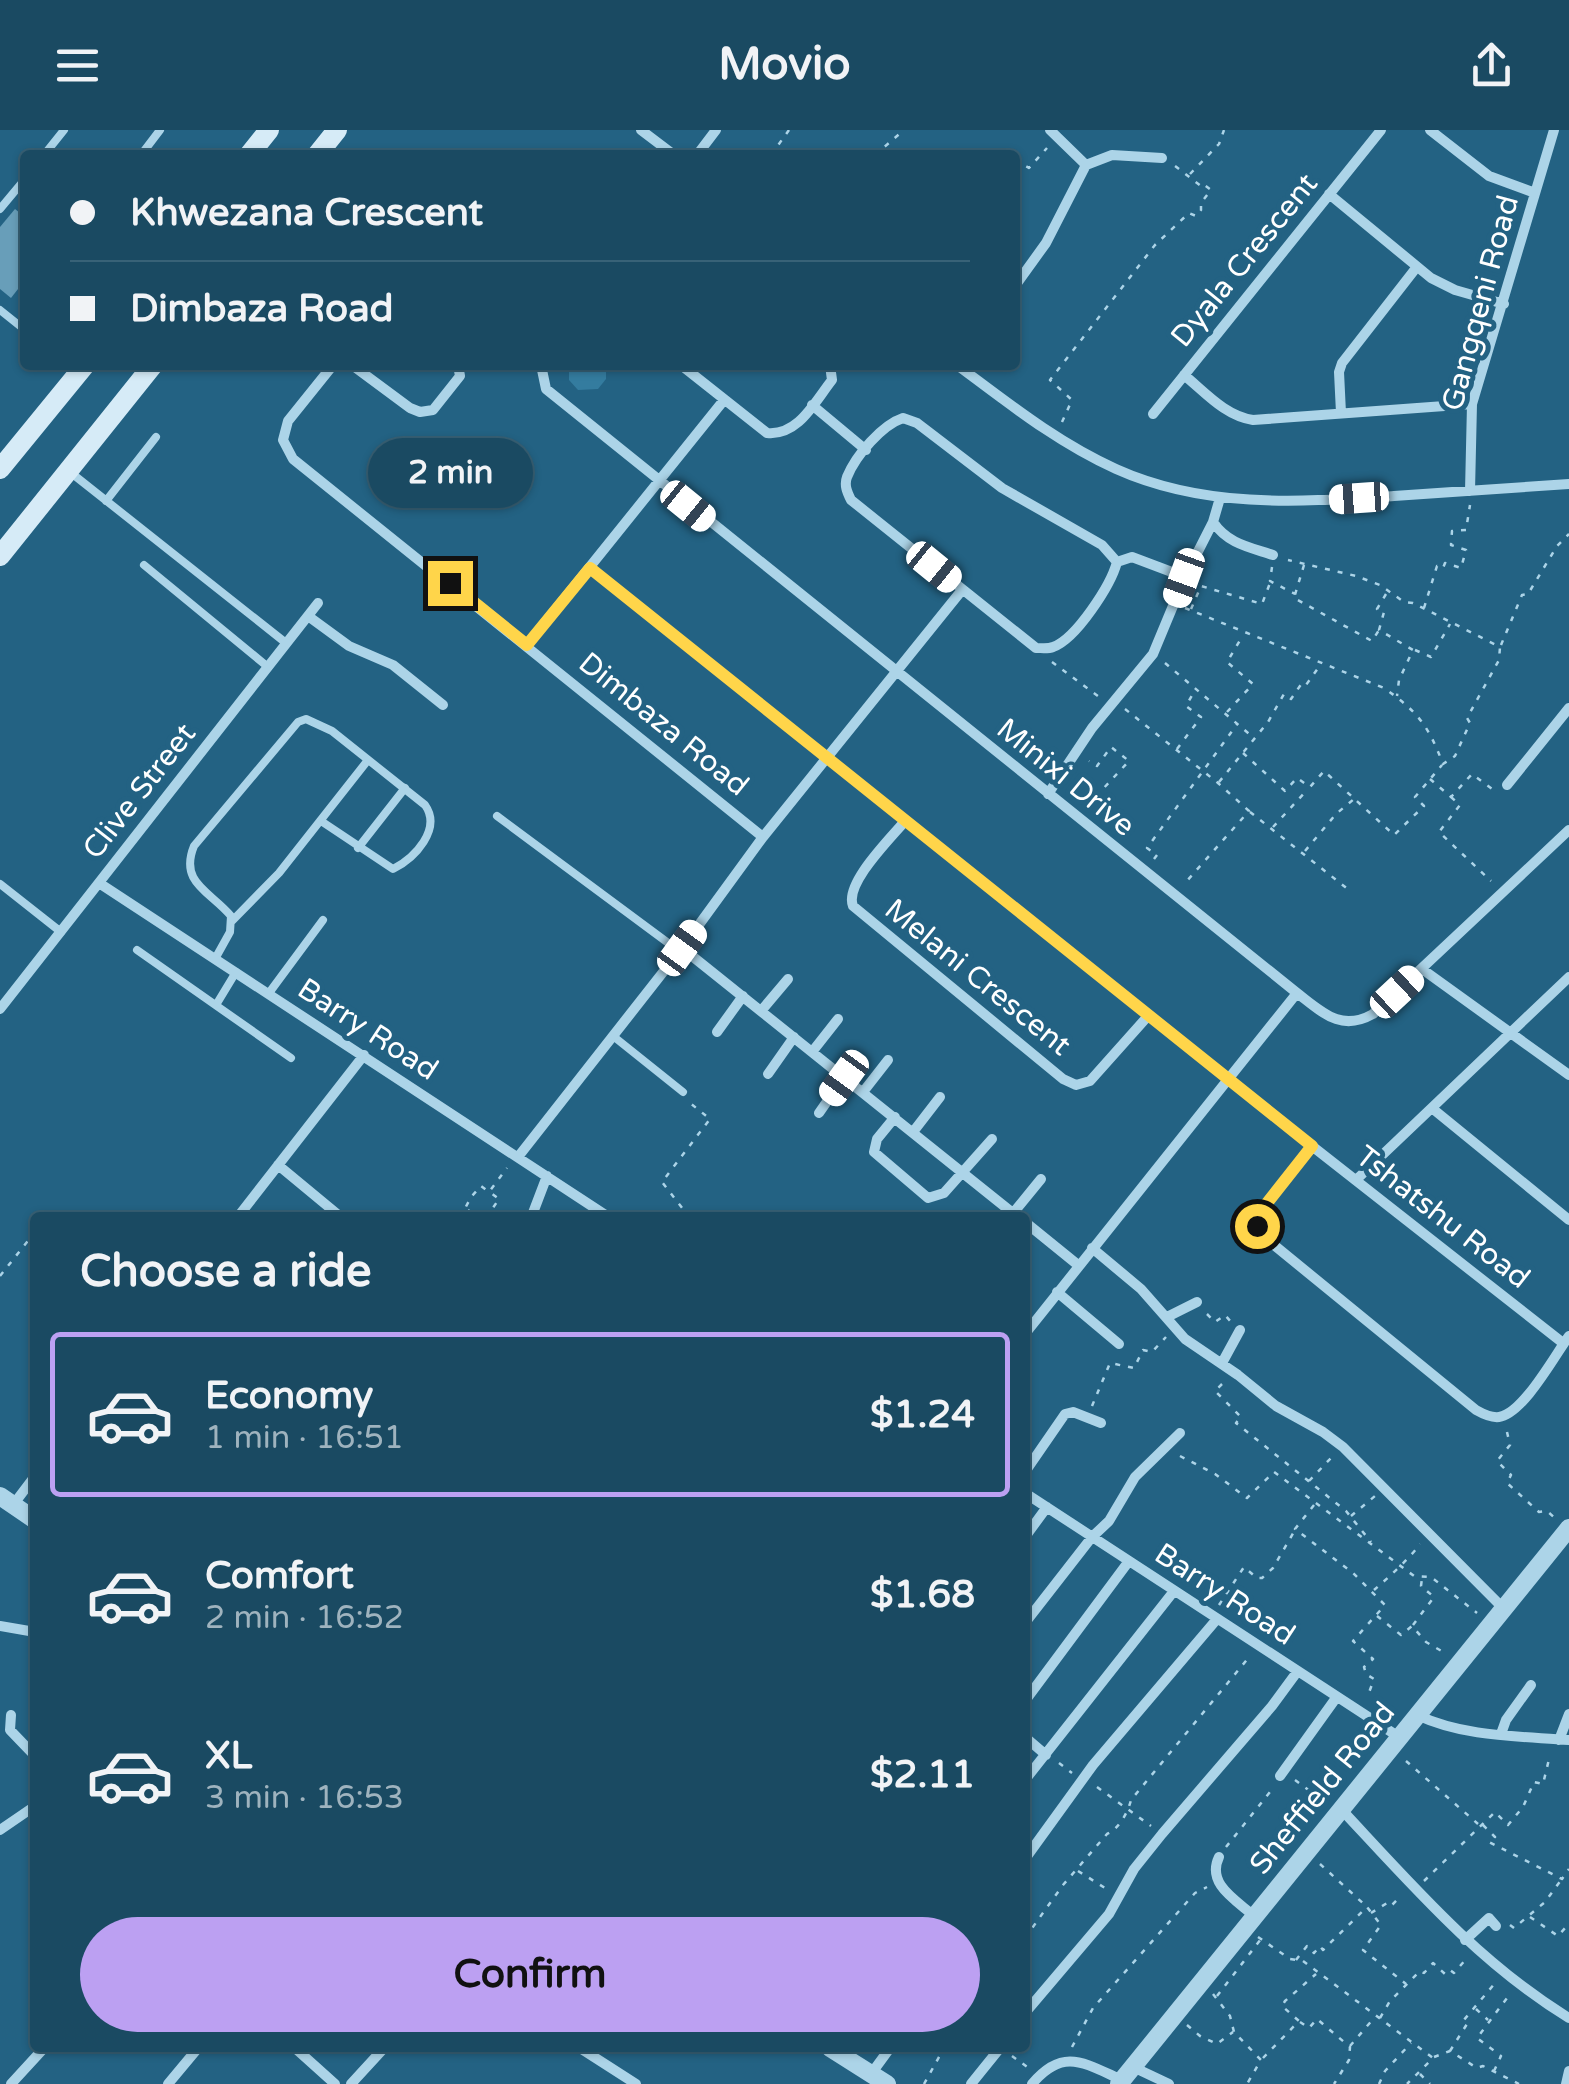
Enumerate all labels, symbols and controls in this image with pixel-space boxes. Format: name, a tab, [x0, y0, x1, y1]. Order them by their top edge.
icon: menu	[50, 38, 105, 93]
text: Movio	[718, 38, 851, 92]
icon: share	[1464, 38, 1519, 93]
street label: Dyala Crescent	[1163, 166, 1326, 355]
text: Khwezana Crescent	[130, 190, 483, 236]
street label: Gangqeni Road	[1434, 191, 1527, 415]
text: Dimbaza Road	[130, 286, 394, 332]
callout: 2 min	[368, 438, 532, 508]
text: 2 min	[408, 454, 493, 492]
car	[655, 475, 721, 537]
car	[1328, 481, 1390, 515]
car	[901, 536, 967, 598]
car	[1160, 545, 1208, 611]
route end	[428, 561, 473, 606]
street label: Dimbaza Road	[571, 645, 756, 804]
street label: Minixi Drive	[989, 710, 1142, 844]
street label: Clive Street	[75, 716, 204, 867]
street label: Melani Crescent	[877, 891, 1078, 1064]
car	[652, 915, 712, 981]
car	[1365, 961, 1429, 1023]
street label: Barry Road	[291, 970, 445, 1088]
car	[814, 1045, 874, 1111]
street label: Tshatshu Road	[1348, 1138, 1537, 1297]
route start	[1235, 1204, 1280, 1249]
text: Choose a ride	[80, 1245, 371, 1299]
icon: car	[85, 1370, 175, 1460]
text: Economy	[205, 1373, 373, 1419]
text: $1.24	[870, 1392, 975, 1438]
text: 1 min · 16:51	[205, 1419, 404, 1457]
street label: Barry Road	[1148, 1535, 1302, 1653]
icon: car	[85, 1550, 175, 1640]
text: Comfort	[205, 1553, 354, 1599]
text: $1.68	[870, 1572, 975, 1618]
text: 2 min · 16:52	[205, 1599, 404, 1637]
street label: Sheffield Road	[1242, 1695, 1403, 1882]
icon: car	[85, 1730, 175, 1820]
text: XL	[205, 1733, 252, 1779]
text: $2.11	[870, 1752, 975, 1798]
text: 3 min · 16:53	[205, 1779, 404, 1817]
button: Confirm	[80, 1917, 980, 2032]

